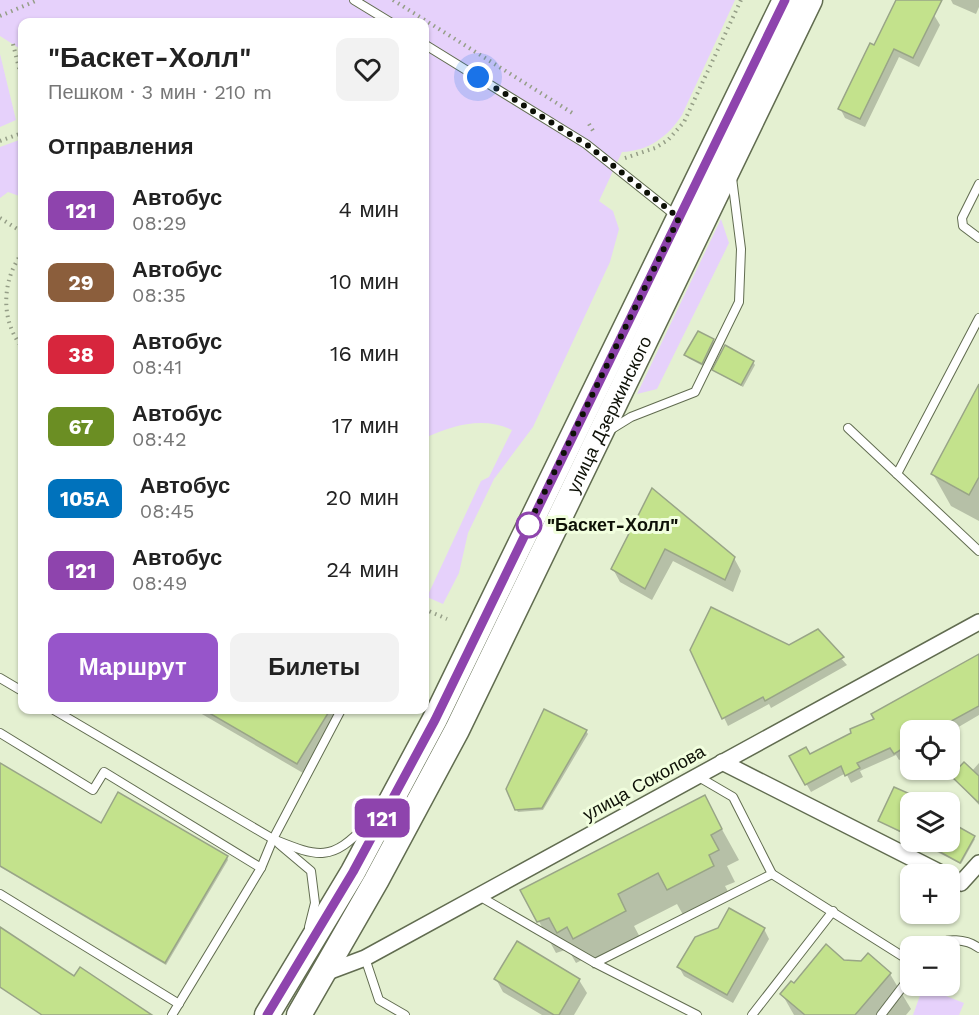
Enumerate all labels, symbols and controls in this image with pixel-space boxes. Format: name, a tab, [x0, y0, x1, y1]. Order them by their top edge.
button: heart	[336, 38, 399, 101]
text: "Баскет-Холл"	[48, 41, 251, 74]
your location	[463, 62, 493, 92]
text: Пешком · 3 мин · 210 m	[48, 80, 272, 104]
text: Отправления	[48, 134, 194, 159]
text: Автобус	[132, 185, 222, 210]
text: 4 мин	[338, 197, 399, 222]
text: 121	[66, 198, 96, 223]
text: 08:29	[132, 211, 187, 235]
text: Автобус	[132, 257, 222, 282]
text: 10 мин	[330, 269, 399, 294]
text: 29	[68, 270, 94, 295]
text: 08:35	[132, 283, 186, 307]
text: Автобус	[132, 329, 222, 354]
street label: улица Дзержинского	[562, 333, 656, 497]
text: 16 мин	[330, 341, 399, 366]
text: 38	[68, 342, 94, 367]
text: 08:41	[132, 355, 182, 379]
text: Автобус	[132, 401, 222, 426]
text: 17 мин	[332, 413, 399, 438]
text: 67	[68, 414, 94, 439]
text: 08:42	[132, 427, 187, 451]
text: Автобус	[140, 473, 230, 498]
text: 20 мин	[325, 485, 399, 510]
text: 105А	[60, 486, 110, 511]
text: 08:45	[140, 499, 194, 523]
marker: "Баскет-Холл"	[516, 512, 542, 538]
place label: "Баскет-Холл"	[547, 514, 678, 535]
text: Автобус	[132, 545, 222, 570]
text: 24 мин	[326, 557, 399, 582]
text: 121	[66, 558, 96, 583]
text: 08:49	[132, 571, 187, 595]
button: Маршрут	[48, 633, 218, 702]
button: Билеты	[230, 633, 399, 702]
map controls	[900, 720, 960, 996]
button: locate	[900, 720, 960, 780]
street label: улица Соколова	[579, 740, 709, 825]
button: layers	[900, 792, 960, 852]
line badge: 121	[348, 798, 416, 838]
text: 121	[367, 806, 397, 831]
button: +	[900, 864, 960, 924]
button: −	[900, 936, 960, 996]

